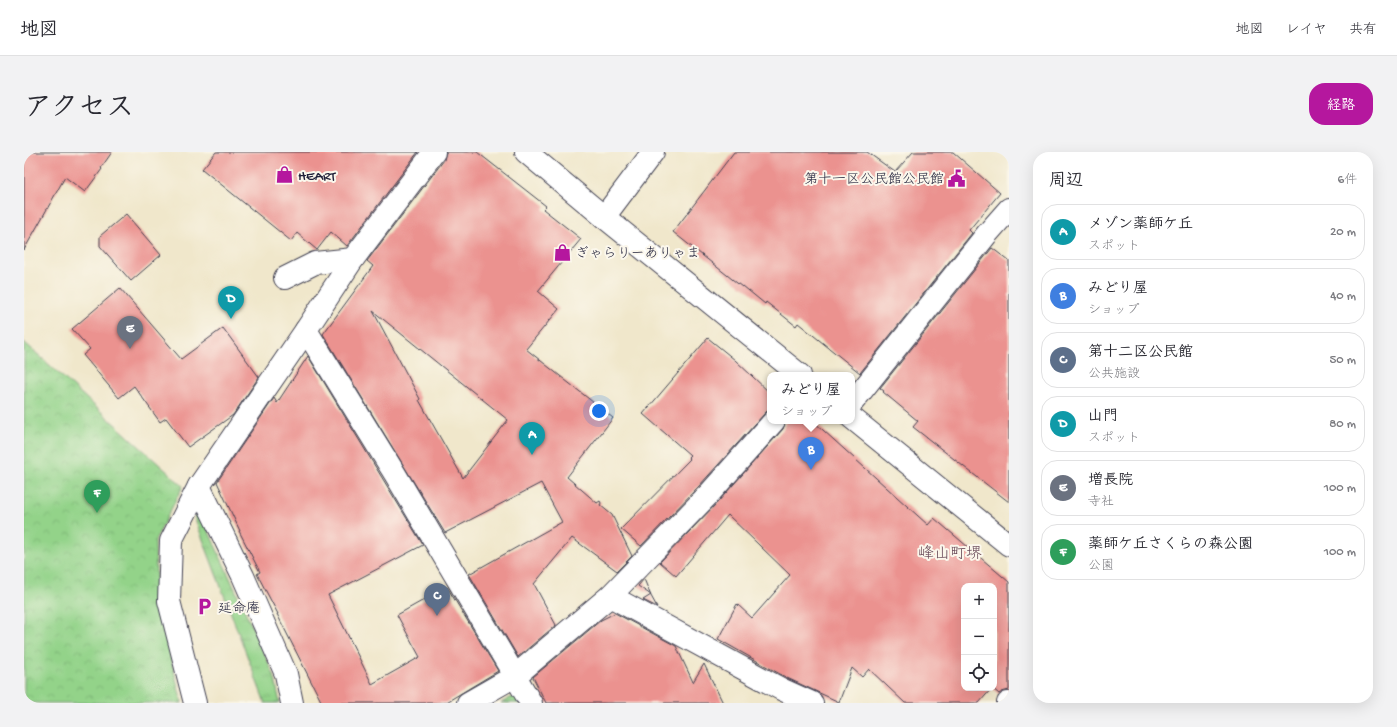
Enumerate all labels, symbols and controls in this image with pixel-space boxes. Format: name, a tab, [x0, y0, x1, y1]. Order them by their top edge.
text: 地図	[20, 20, 58, 43]
text: 地図	[1236, 22, 1264, 39]
text: レイヤ	[1286, 22, 1327, 39]
text: 共有	[1349, 22, 1377, 39]
button: 経路	[1309, 83, 1373, 125]
text: アクセス	[24, 93, 134, 126]
shop icon: HEART	[275, 165, 295, 185]
public building icon: 第十一区公民館公民館	[947, 168, 967, 188]
place label: HEART	[298, 169, 336, 186]
place label: 第十一区公民館公民館	[804, 172, 944, 189]
text: 周辺	[1049, 172, 1083, 192]
text: 6件	[1337, 173, 1357, 188]
text: メゾン薬師ケ丘	[1088, 216, 1193, 234]
text: A	[1059, 225, 1067, 240]
text: 20 m	[1330, 225, 1356, 240]
text: スポット	[1088, 239, 1140, 254]
shop icon: ぎゃらりーありゃま	[552, 242, 572, 262]
place label: ぎゃらりーありゃま	[575, 246, 700, 263]
text: みどり屋	[1088, 280, 1148, 298]
pin: D	[218, 286, 244, 319]
text: B	[1060, 289, 1066, 304]
text: 40 m	[1330, 289, 1356, 304]
text: ショップ	[1088, 303, 1139, 318]
pin: E	[117, 316, 143, 349]
text: 第十二区公民館	[1088, 344, 1193, 362]
text: C	[1059, 353, 1067, 368]
text: 50 m	[1329, 353, 1356, 368]
text: 公共施設	[1088, 367, 1140, 382]
popup	[767, 372, 855, 424]
text: みどり屋	[781, 382, 841, 400]
your location	[589, 401, 609, 421]
text: ショップ	[781, 405, 832, 420]
text: 山門	[1088, 408, 1118, 426]
text: D	[1059, 417, 1067, 432]
text: 80 m	[1329, 417, 1356, 432]
pin: A	[519, 422, 545, 455]
text: スポット	[1088, 431, 1140, 446]
pin: B	[798, 437, 824, 470]
text: 増長院	[1088, 472, 1133, 490]
pin: F	[84, 480, 110, 513]
text: E	[1059, 481, 1067, 496]
text: 100 m	[1324, 481, 1356, 496]
text: 寺社	[1088, 495, 1114, 510]
text: 薬師ケ丘さくらの森公園	[1088, 536, 1253, 554]
district label: 峰山町堺	[918, 544, 982, 565]
text: F	[1060, 545, 1066, 560]
text: 100 m	[1324, 545, 1356, 560]
text: 公園	[1088, 559, 1114, 574]
pin: C	[424, 583, 450, 616]
map controls	[961, 583, 997, 691]
button: +	[961, 583, 997, 619]
parking icon: 延命庵	[195, 597, 215, 617]
place label: 延命庵	[218, 601, 260, 618]
button: −	[961, 619, 997, 655]
button: locate	[961, 655, 997, 691]

